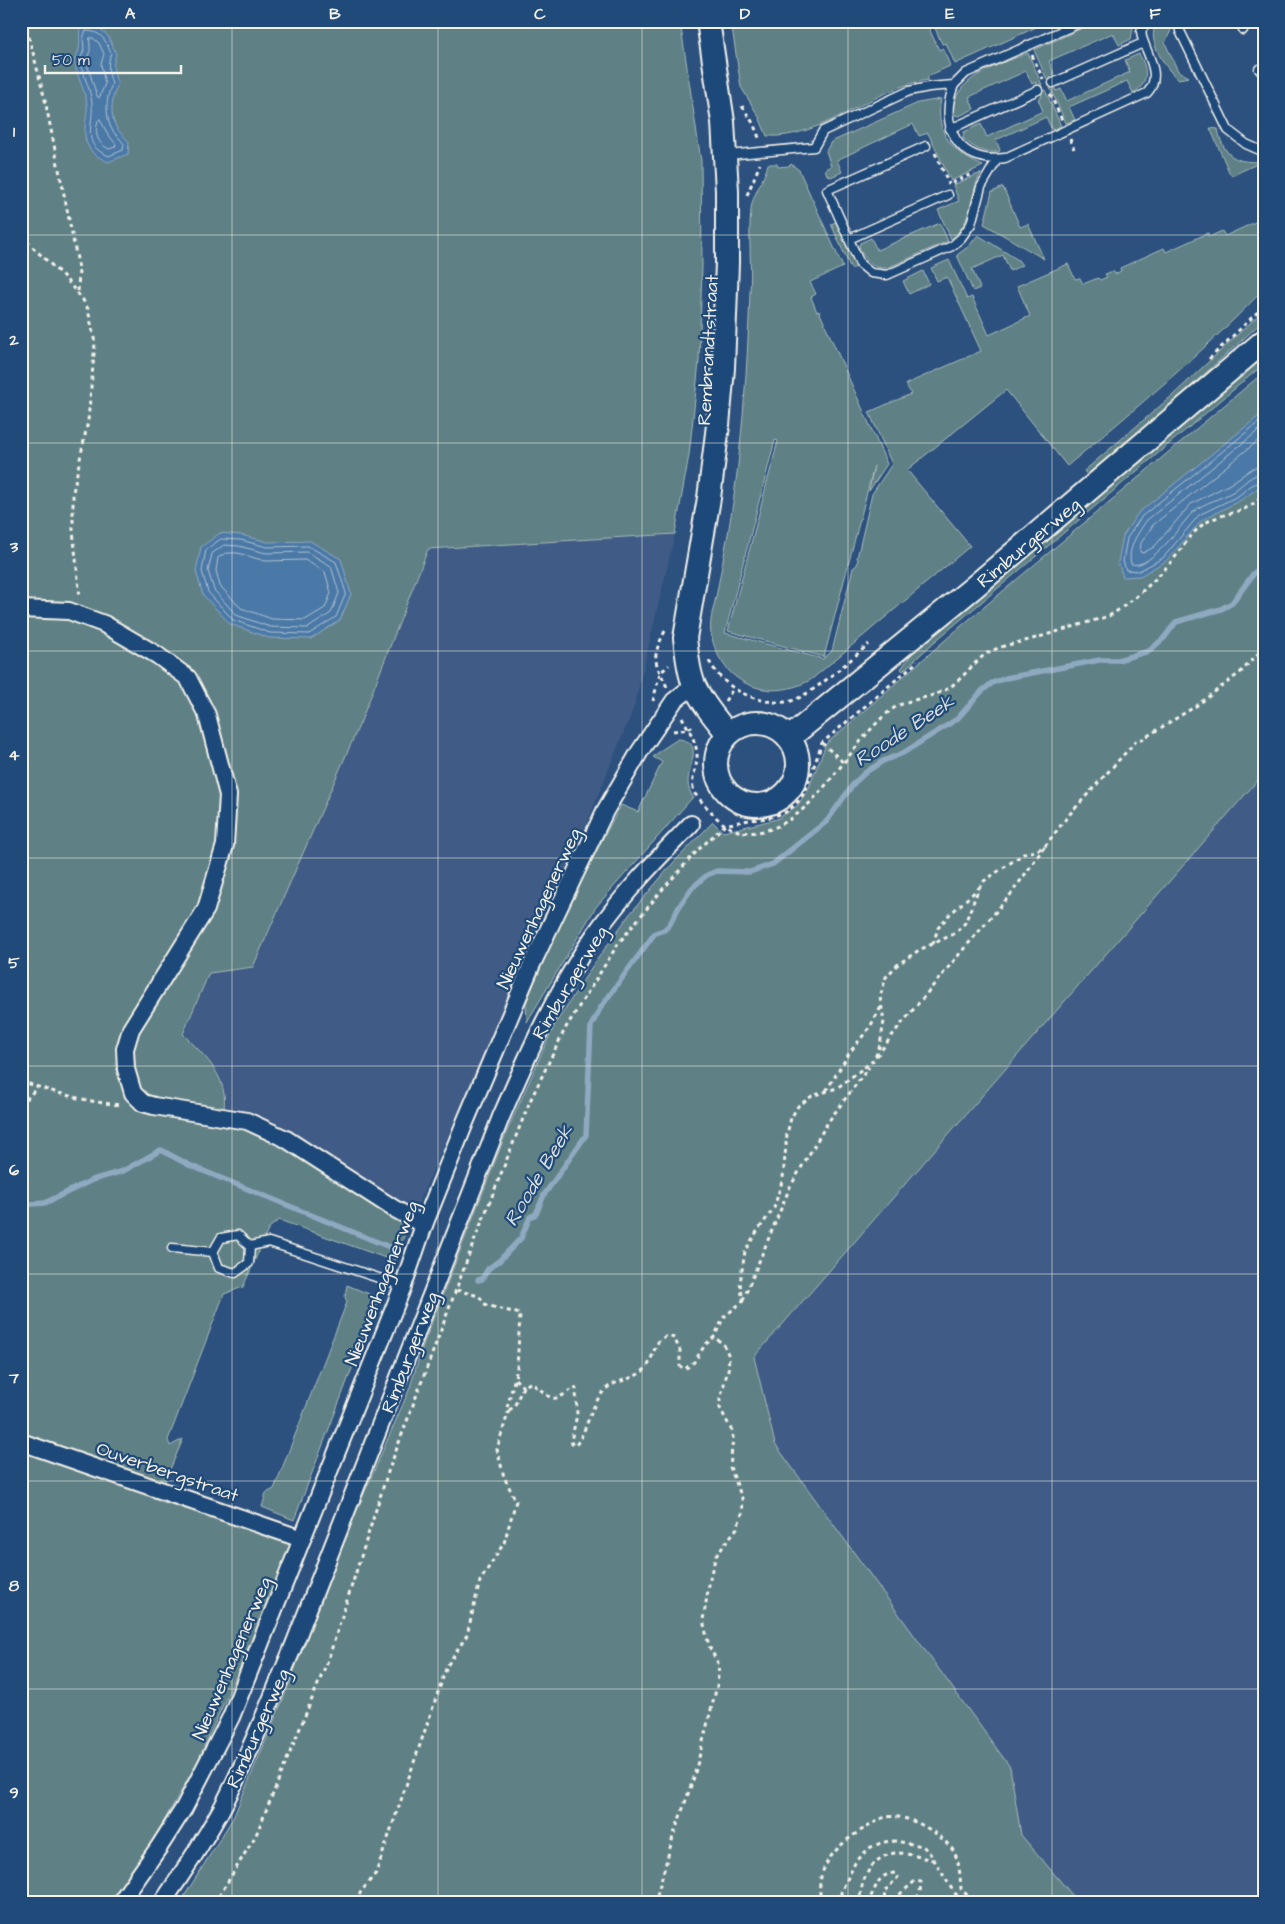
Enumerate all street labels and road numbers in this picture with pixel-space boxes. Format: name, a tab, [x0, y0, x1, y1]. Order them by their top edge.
street label: Rembrandtstraat	[691, 274, 726, 426]
street label: Rimburgerweg	[971, 492, 1087, 595]
street label: Nieuwenhagenerweg	[490, 824, 590, 994]
street label: Rimburgerweg	[526, 921, 616, 1045]
street label: Nieuwenhagenerweg	[338, 1197, 427, 1370]
street label: Rimburgerweg	[375, 1288, 447, 1417]
street label: Ouverbergstraat	[92, 1435, 243, 1510]
street label: Nieuwenhagenerweg	[186, 1573, 280, 1745]
street label: Rimburgerweg	[220, 1664, 298, 1793]

